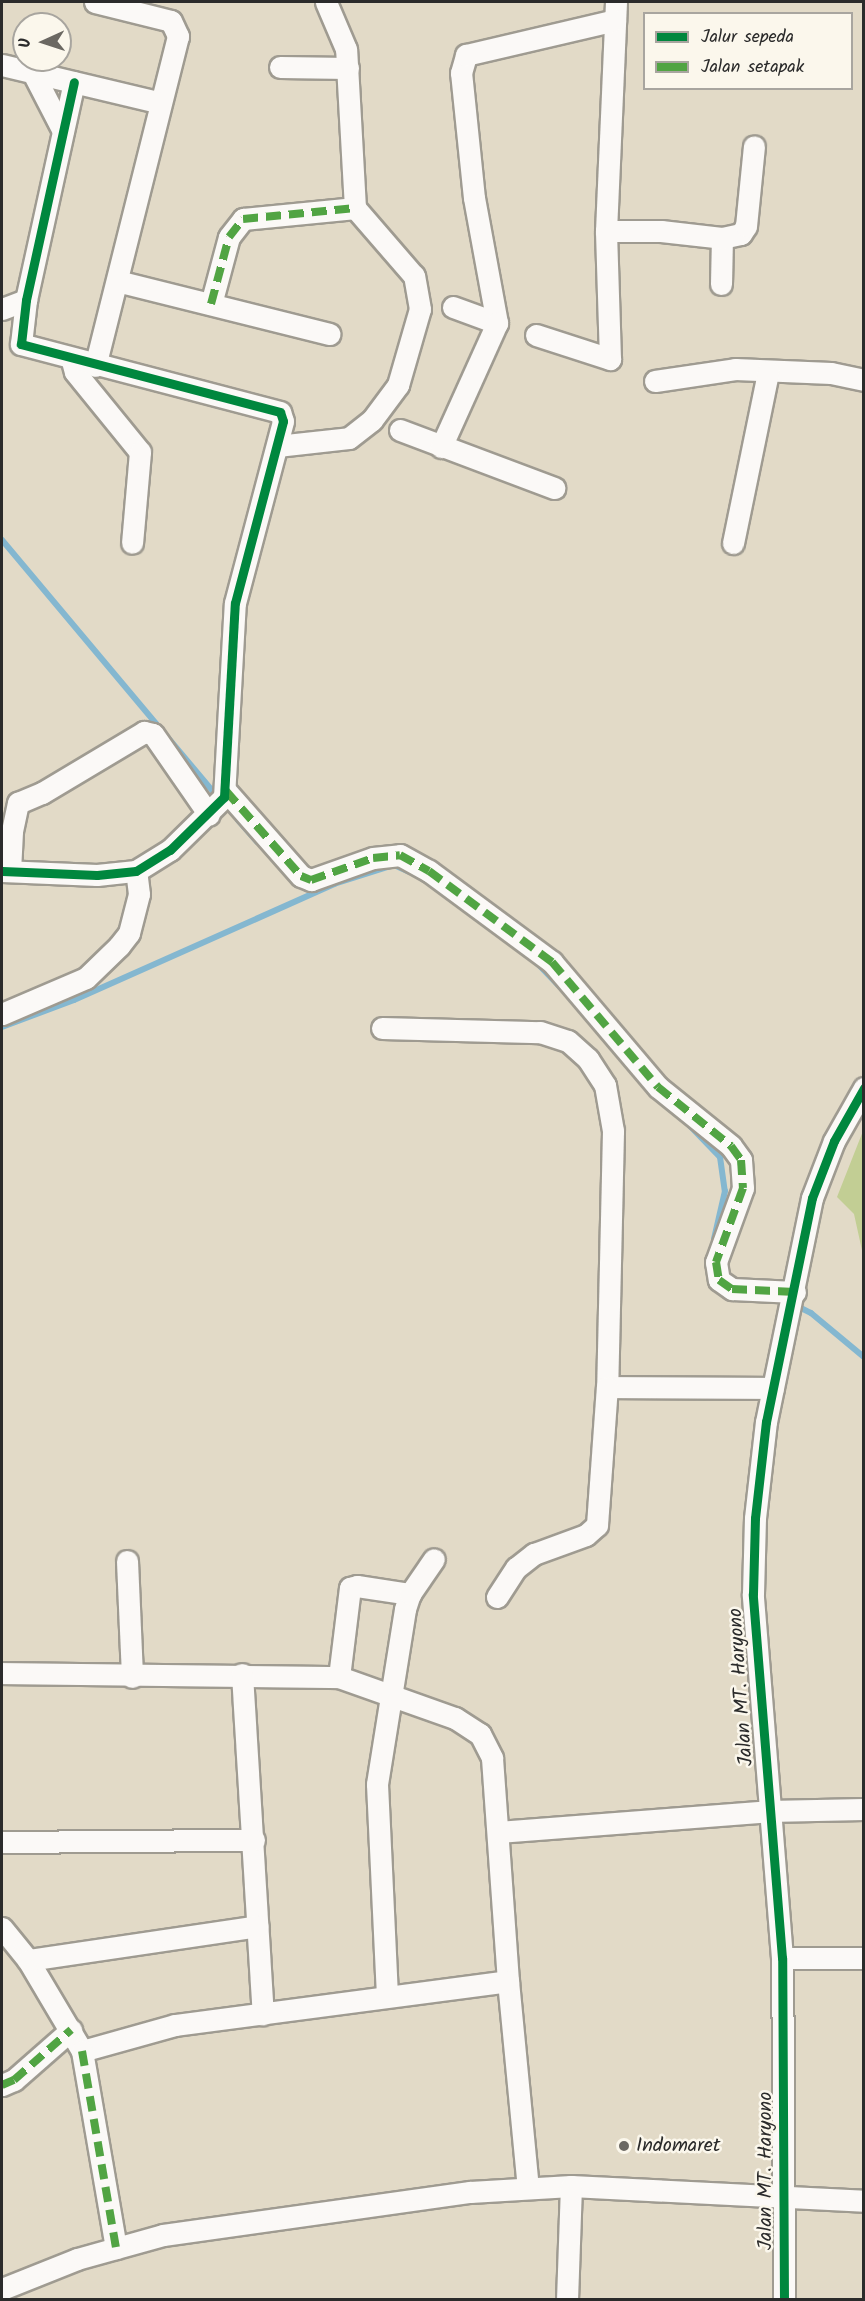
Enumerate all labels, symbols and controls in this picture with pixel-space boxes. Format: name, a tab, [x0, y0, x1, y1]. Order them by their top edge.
north arrow	[12, 12, 72, 72]
legend	[643, 12, 853, 90]
text: Jalur sepeda	[701, 23, 794, 52]
text: U	[13, 37, 38, 48]
text: Jalan setapak	[701, 53, 804, 82]
street label: Jalan MT. Haryono	[725, 1607, 759, 1767]
street label: Jalan MT. Haryono	[754, 2092, 778, 2250]
place label: Indomaret	[636, 2134, 721, 2158]
marker: Indomaret	[617, 2139, 631, 2153]

